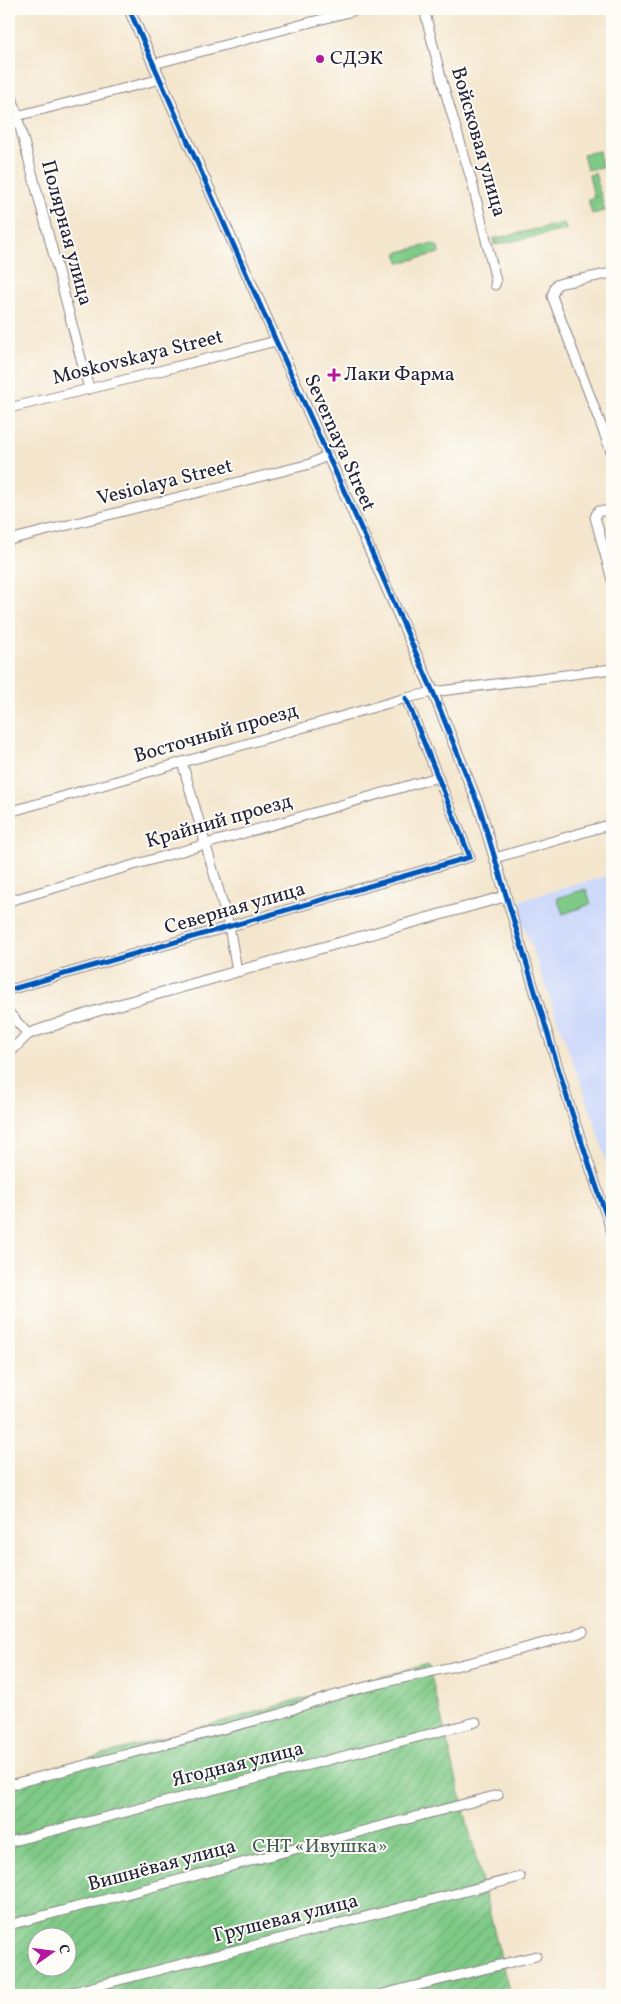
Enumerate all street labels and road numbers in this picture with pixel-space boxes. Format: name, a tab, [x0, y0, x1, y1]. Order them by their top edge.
street label: Войсковая улица	[443, 64, 513, 220]
street label: Полярная улица	[33, 157, 99, 309]
street label: Moskovskaya Street	[50, 323, 226, 393]
street label: Severnaya Street	[296, 370, 382, 516]
street label: Vesiolaya Street	[94, 453, 236, 513]
street label: Восточный проезд	[131, 697, 301, 771]
street label: Крайний проезд	[143, 788, 295, 856]
street label: Северная улица	[161, 876, 309, 942]
street label: Ягодная улица	[169, 1735, 307, 1795]
street label: Вишнёвая улица	[85, 1833, 239, 1899]
street label: Грушевая улица	[211, 1887, 361, 1951]

